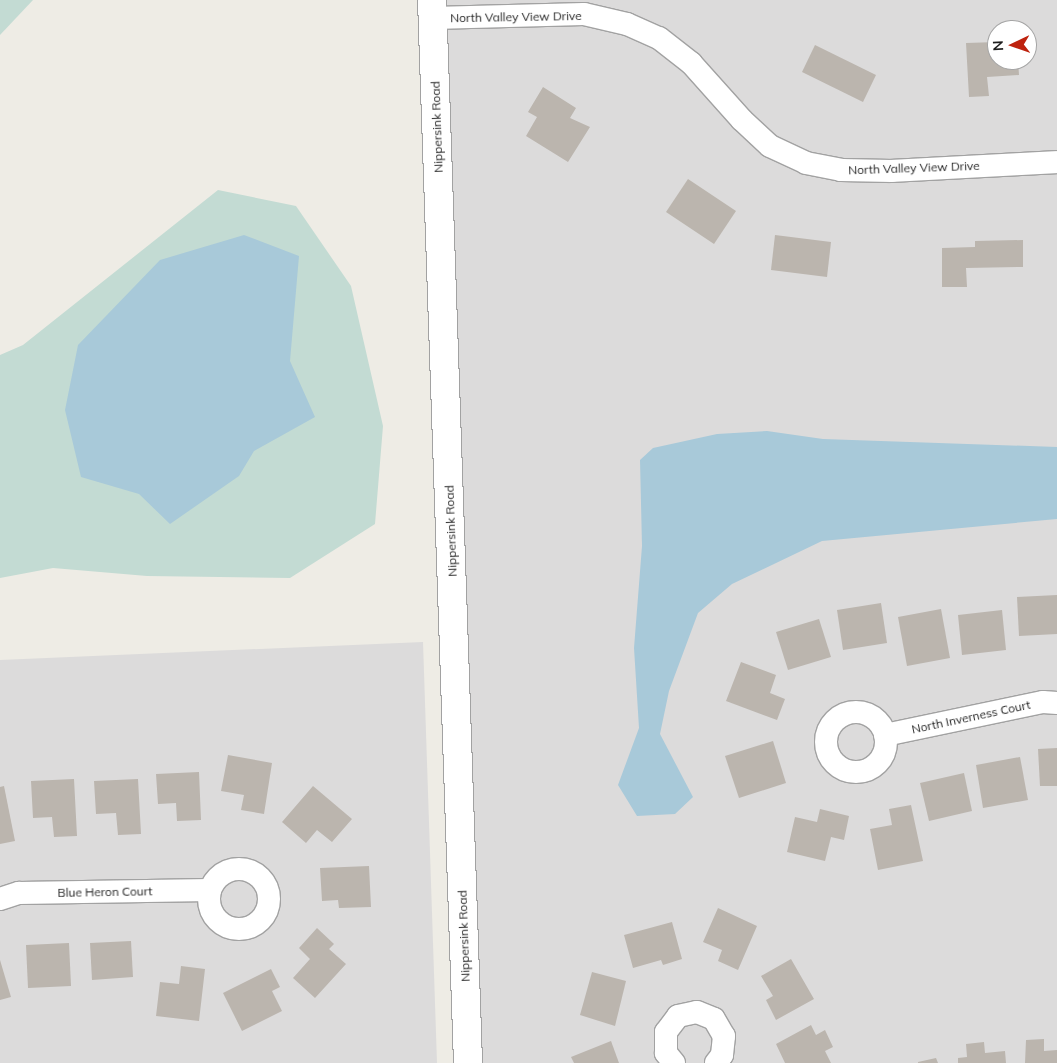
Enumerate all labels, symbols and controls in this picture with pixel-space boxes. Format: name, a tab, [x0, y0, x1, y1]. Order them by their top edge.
street label: North Valley View Drive	[450, 9, 582, 25]
north arrow	[987, 20, 1037, 70]
text: N	[989, 40, 1007, 51]
street label: Nippersink Road	[428, 81, 446, 173]
street label: North Valley View Drive	[848, 159, 980, 177]
street label: Nippersink Road	[442, 485, 460, 577]
street label: North Inverness Court	[910, 697, 1032, 737]
street label: Blue Heron Court	[57, 884, 153, 900]
street label: Nippersink Road	[455, 890, 473, 982]

